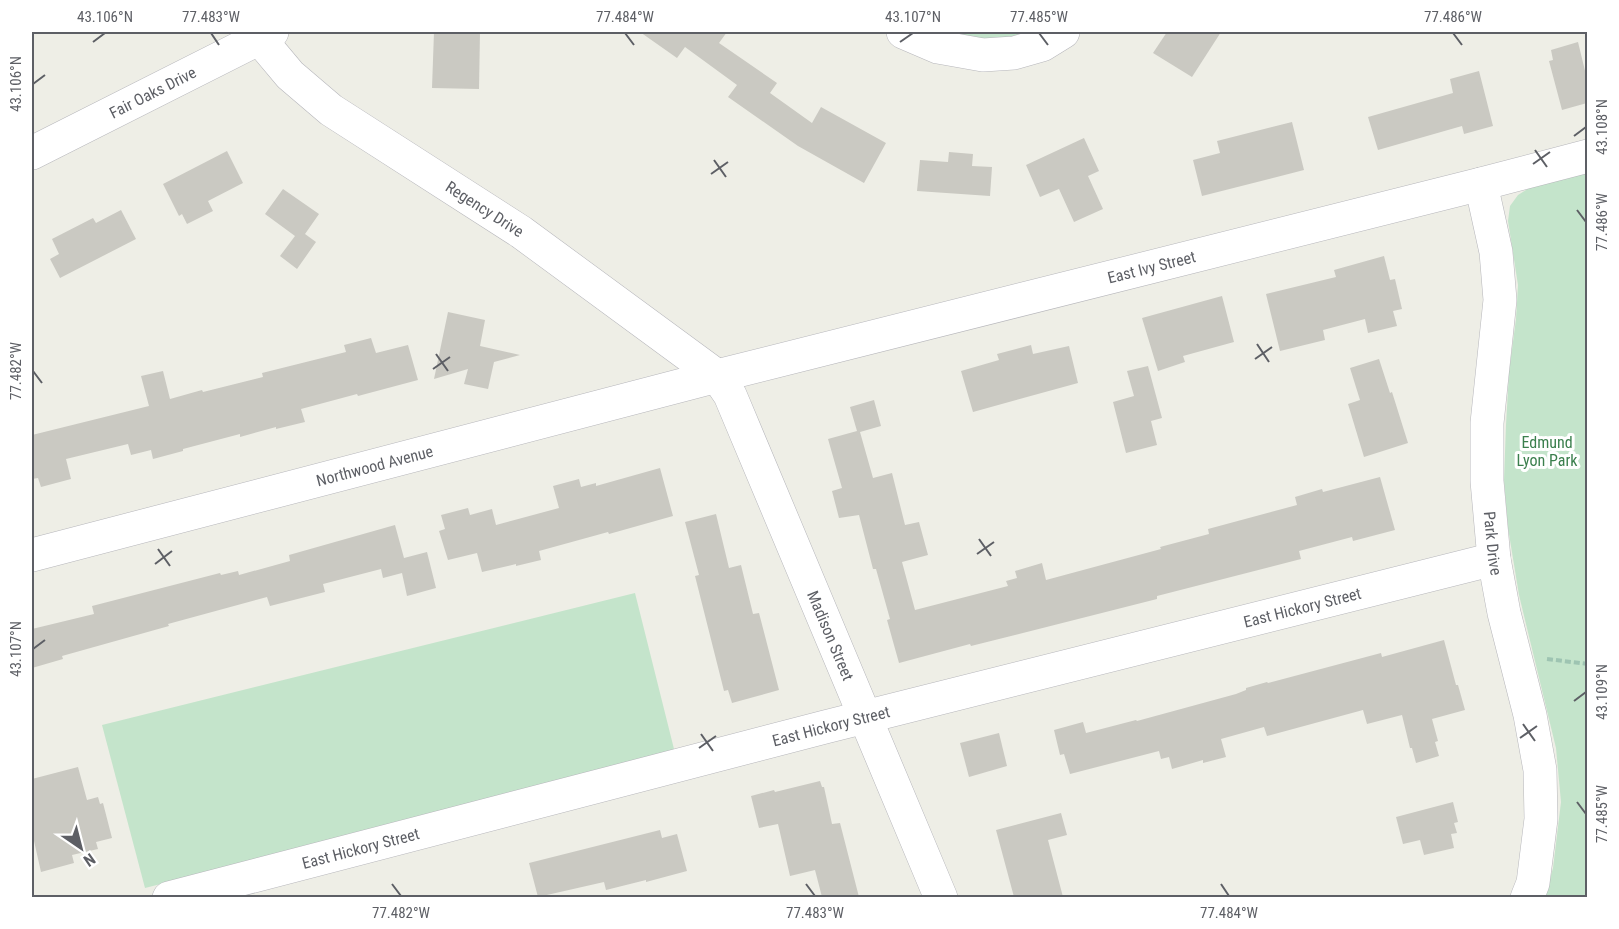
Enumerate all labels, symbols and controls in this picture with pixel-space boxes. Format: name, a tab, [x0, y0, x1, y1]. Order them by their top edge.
text: 43.106°N	[77, 8, 133, 26]
text: 77.483°W	[182, 8, 241, 26]
text: 77.484°W	[596, 8, 655, 26]
text: 43.107°N	[885, 8, 941, 26]
text: 77.485°W	[1010, 8, 1069, 26]
text: 77.486°W	[1424, 8, 1483, 26]
text: 43.106°N	[7, 56, 25, 112]
street label: Fair Oaks Drive	[106, 62, 199, 122]
text: 43.108°N	[1593, 99, 1611, 155]
street label: Regency Drive	[442, 177, 527, 241]
text: 77.486°W	[1593, 192, 1611, 251]
street label: East Ivy Street	[1106, 247, 1198, 287]
text: 77.482°W	[7, 341, 25, 400]
park label: Edmund Lyon Park	[1516, 433, 1578, 470]
street label: Northwood Avenue	[314, 441, 435, 490]
street label: Park Drive	[1480, 510, 1506, 577]
street label: East Hickory Street	[1242, 583, 1363, 631]
street label: Madison Street	[804, 588, 858, 684]
text: 43.107°N	[7, 621, 25, 677]
text: 43.109°N	[1593, 664, 1611, 720]
street label: East Hickory Street	[770, 702, 892, 750]
text: 77.485°W	[1593, 784, 1611, 843]
north arrow	[51, 818, 111, 878]
street label: East Hickory Street	[300, 824, 422, 872]
text: N	[80, 849, 99, 870]
text: 77.482°W	[372, 904, 431, 922]
text: 77.483°W	[786, 904, 845, 922]
text: 77.484°W	[1200, 904, 1259, 922]

